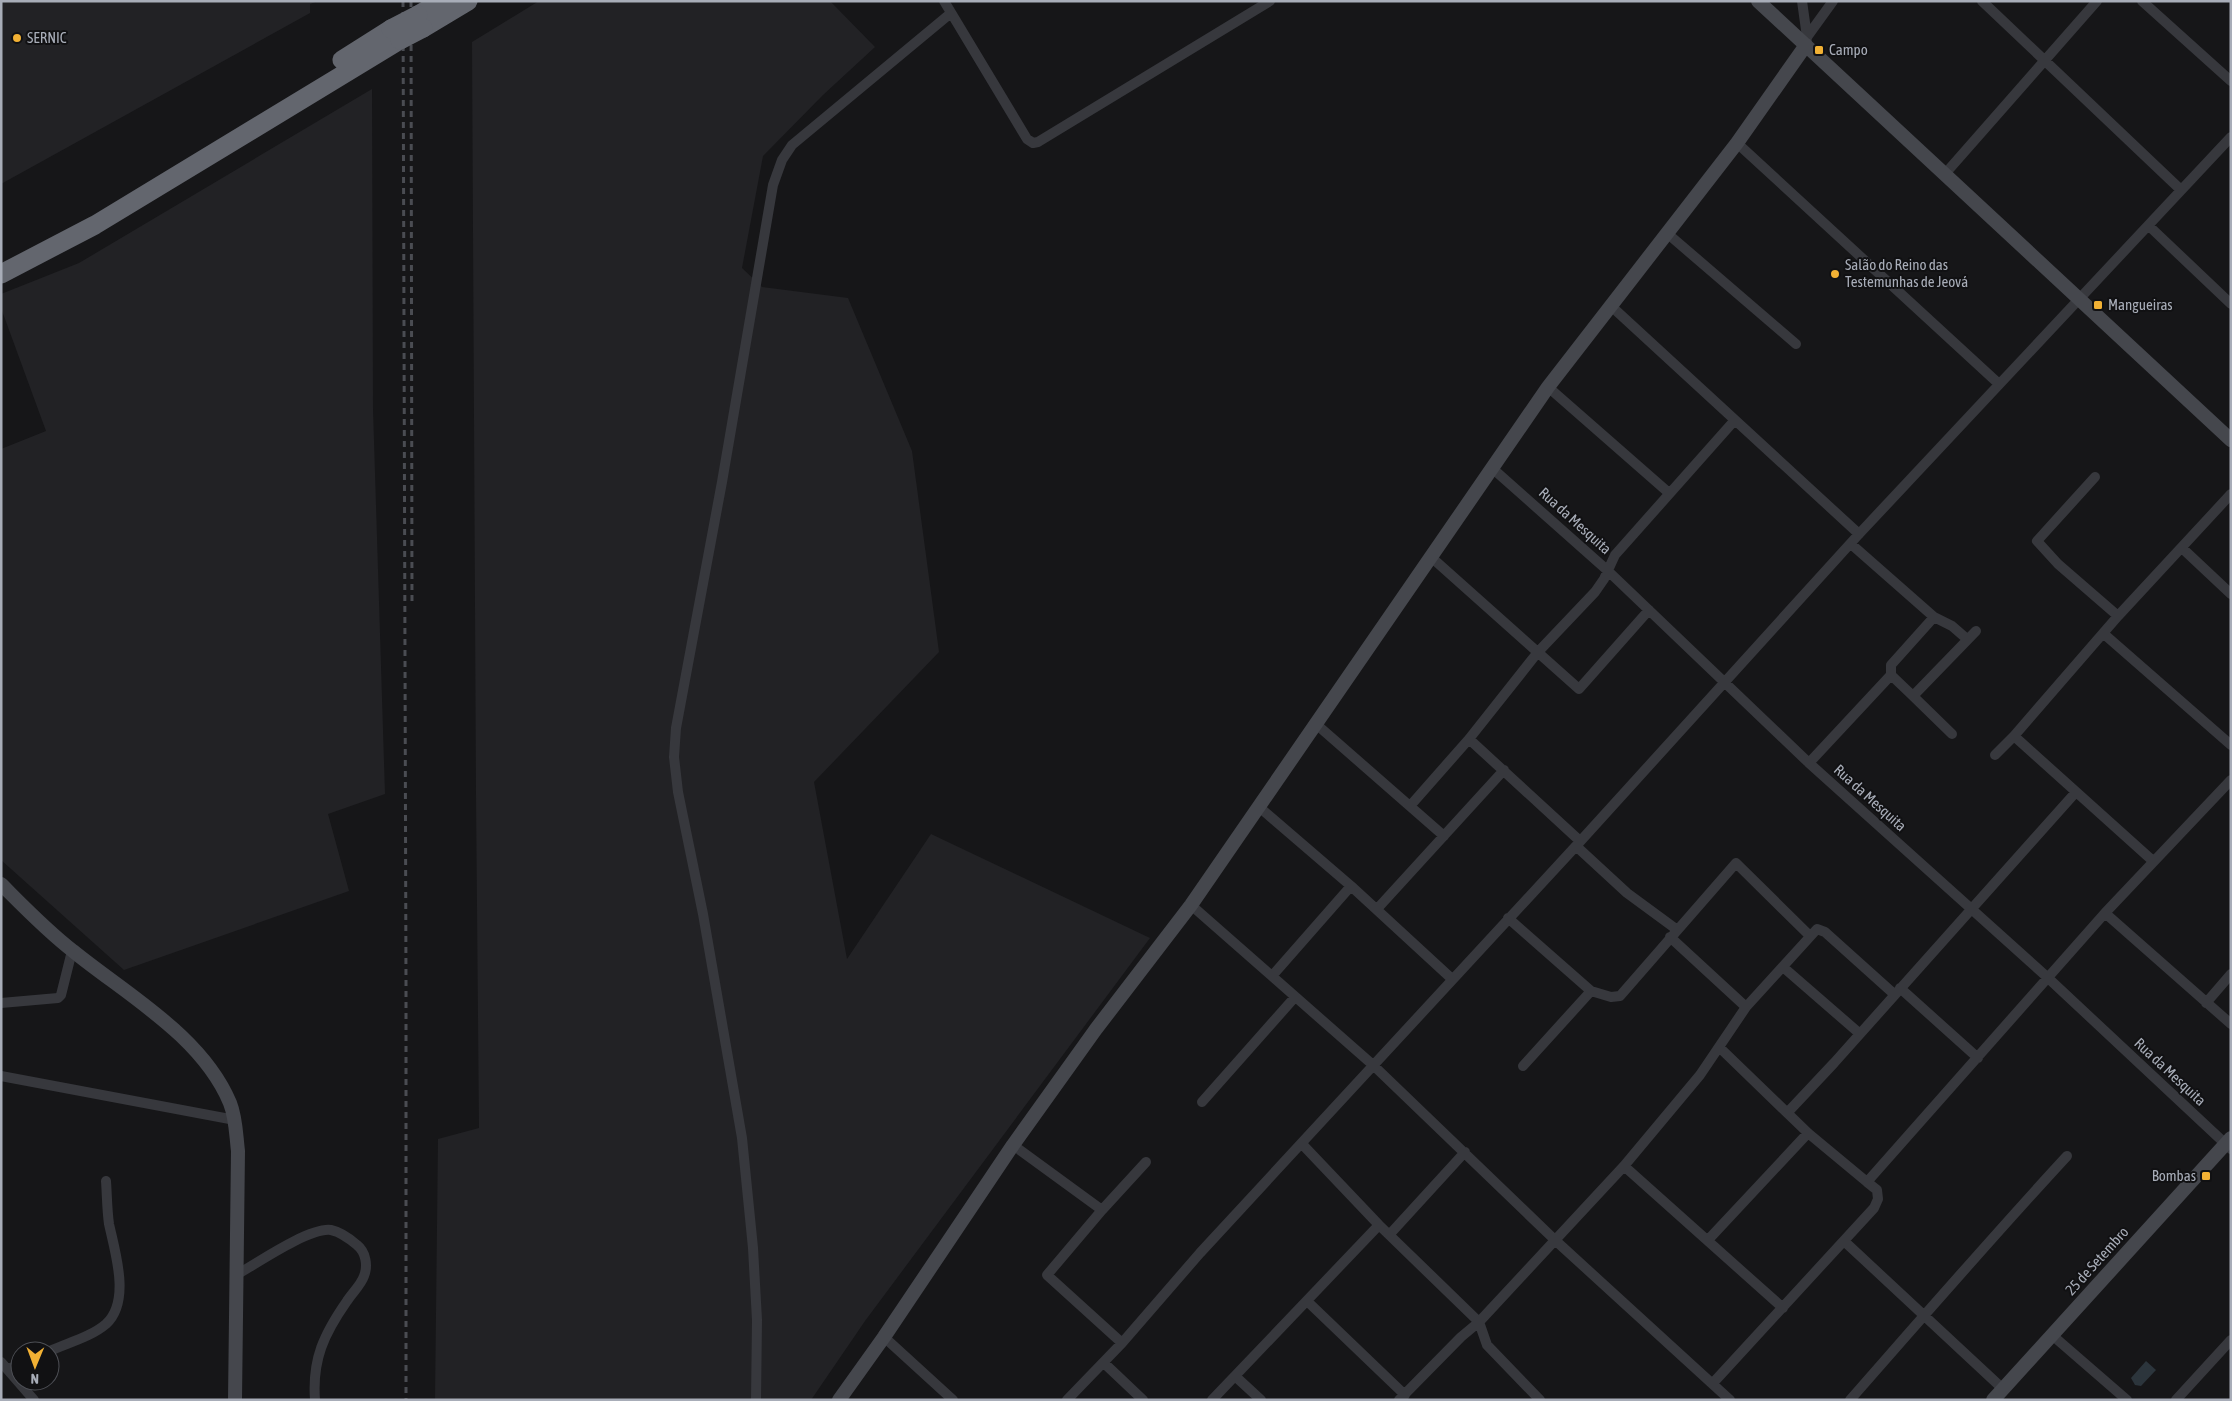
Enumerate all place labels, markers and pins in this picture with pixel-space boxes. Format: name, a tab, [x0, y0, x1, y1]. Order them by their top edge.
place label: SERNIC	[27, 29, 67, 46]
marker: SERNIC	[11, 32, 23, 44]
place label: Campo	[1829, 41, 1868, 58]
marker: Campo	[1813, 44, 1825, 56]
place label: Salão do Reino das Testemunhas de Jeová	[1845, 256, 1968, 290]
marker: Salão do Reino das Testemunhas de Jeová	[1829, 268, 1841, 280]
place label: Mangueiras	[2108, 296, 2173, 313]
marker: Mangueiras	[2092, 299, 2104, 311]
place label: Bombas	[2152, 1167, 2196, 1184]
marker: Bombas	[2200, 1170, 2212, 1182]

